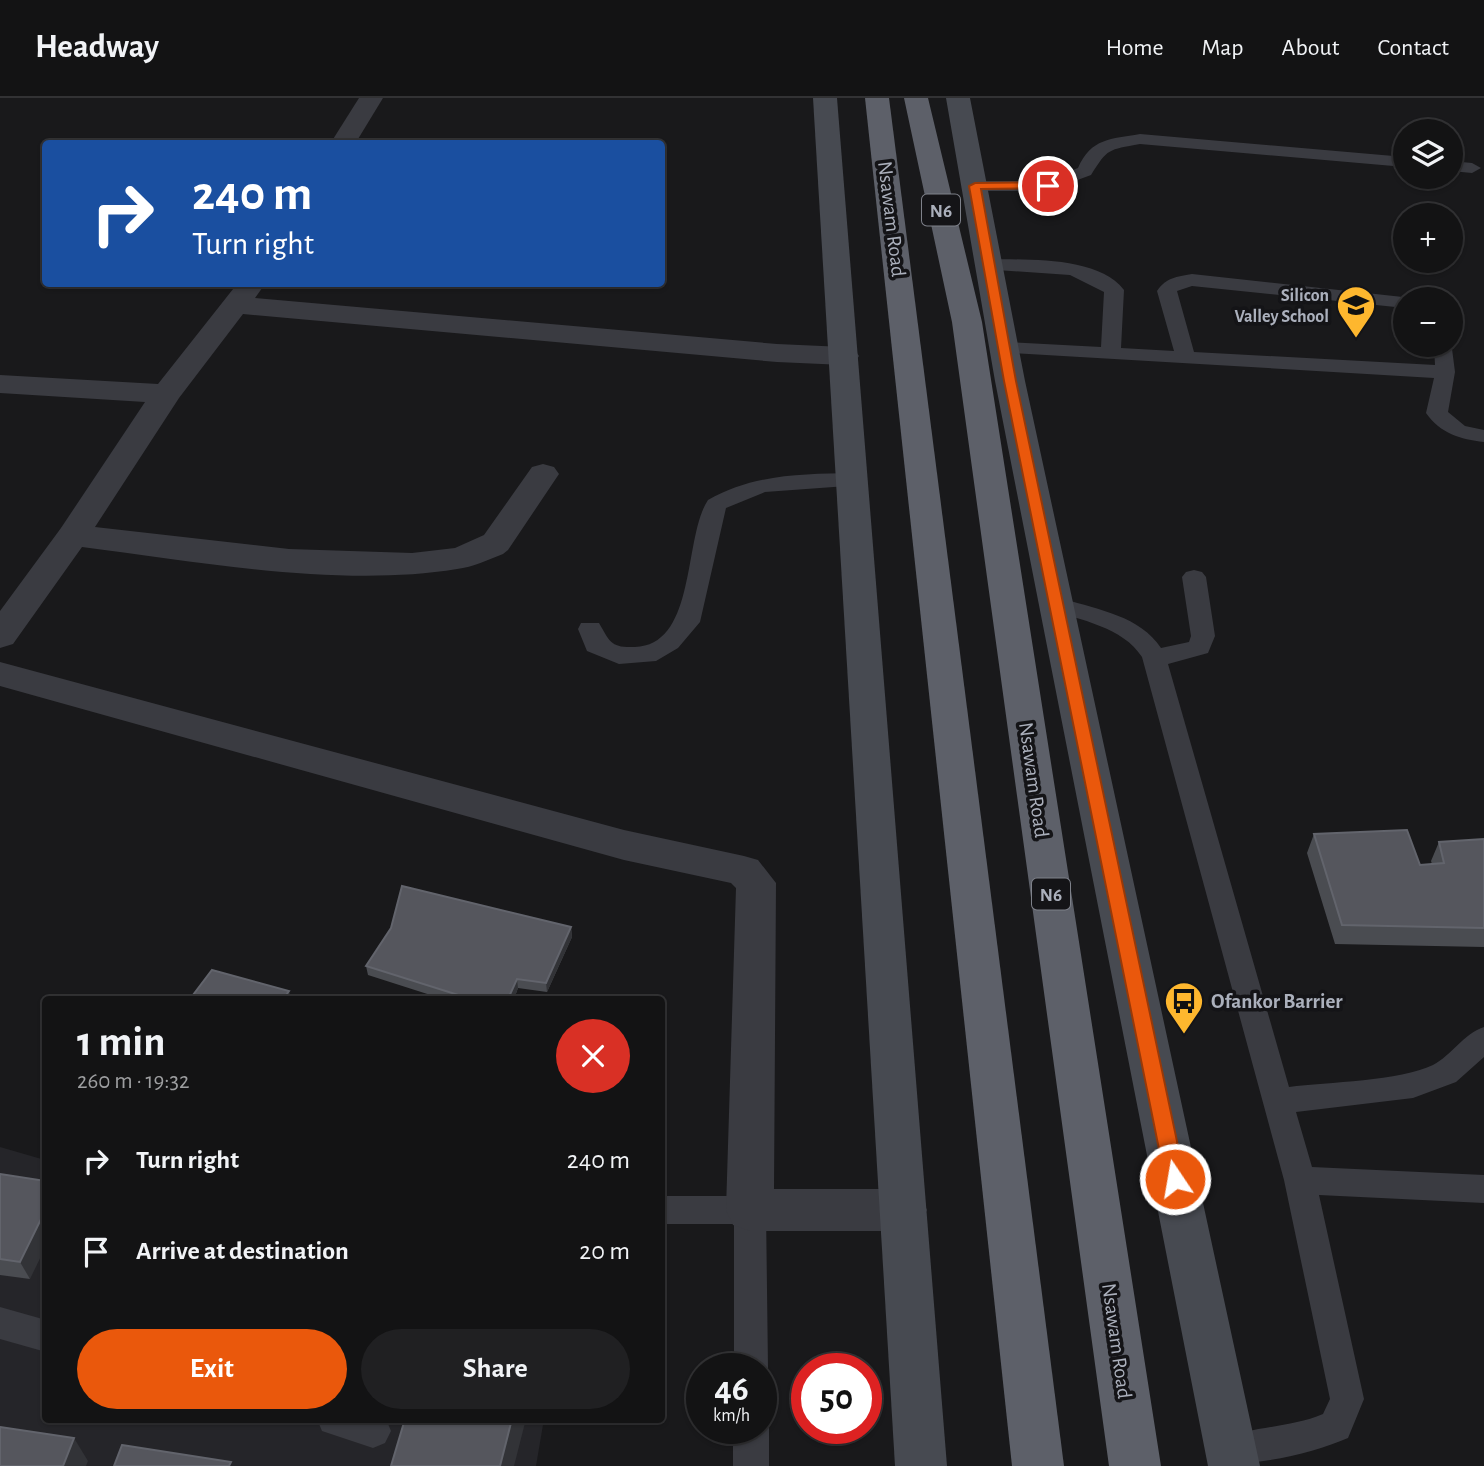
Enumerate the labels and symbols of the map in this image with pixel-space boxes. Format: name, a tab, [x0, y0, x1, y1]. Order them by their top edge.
pin	[1018, 156, 1078, 216]
street label: Nsawam Road	[874, 160, 909, 278]
road number: N6	[922, 194, 960, 226]
school or university icon: Silicon Valley School	[1335, 284, 1377, 339]
place label: Silicon Valley School	[1234, 287, 1329, 326]
street label: Nsawam Road	[1015, 721, 1052, 839]
road number: N6	[1032, 878, 1070, 909]
bus stop icon: Ofankor Barrier	[1163, 980, 1205, 1035]
place label: Ofankor Barrier	[1211, 991, 1343, 1012]
position arrow	[1138, 1142, 1212, 1216]
street label: Nsawam Road	[1098, 1282, 1135, 1400]
speed limit sign: 50	[791, 1353, 882, 1444]

